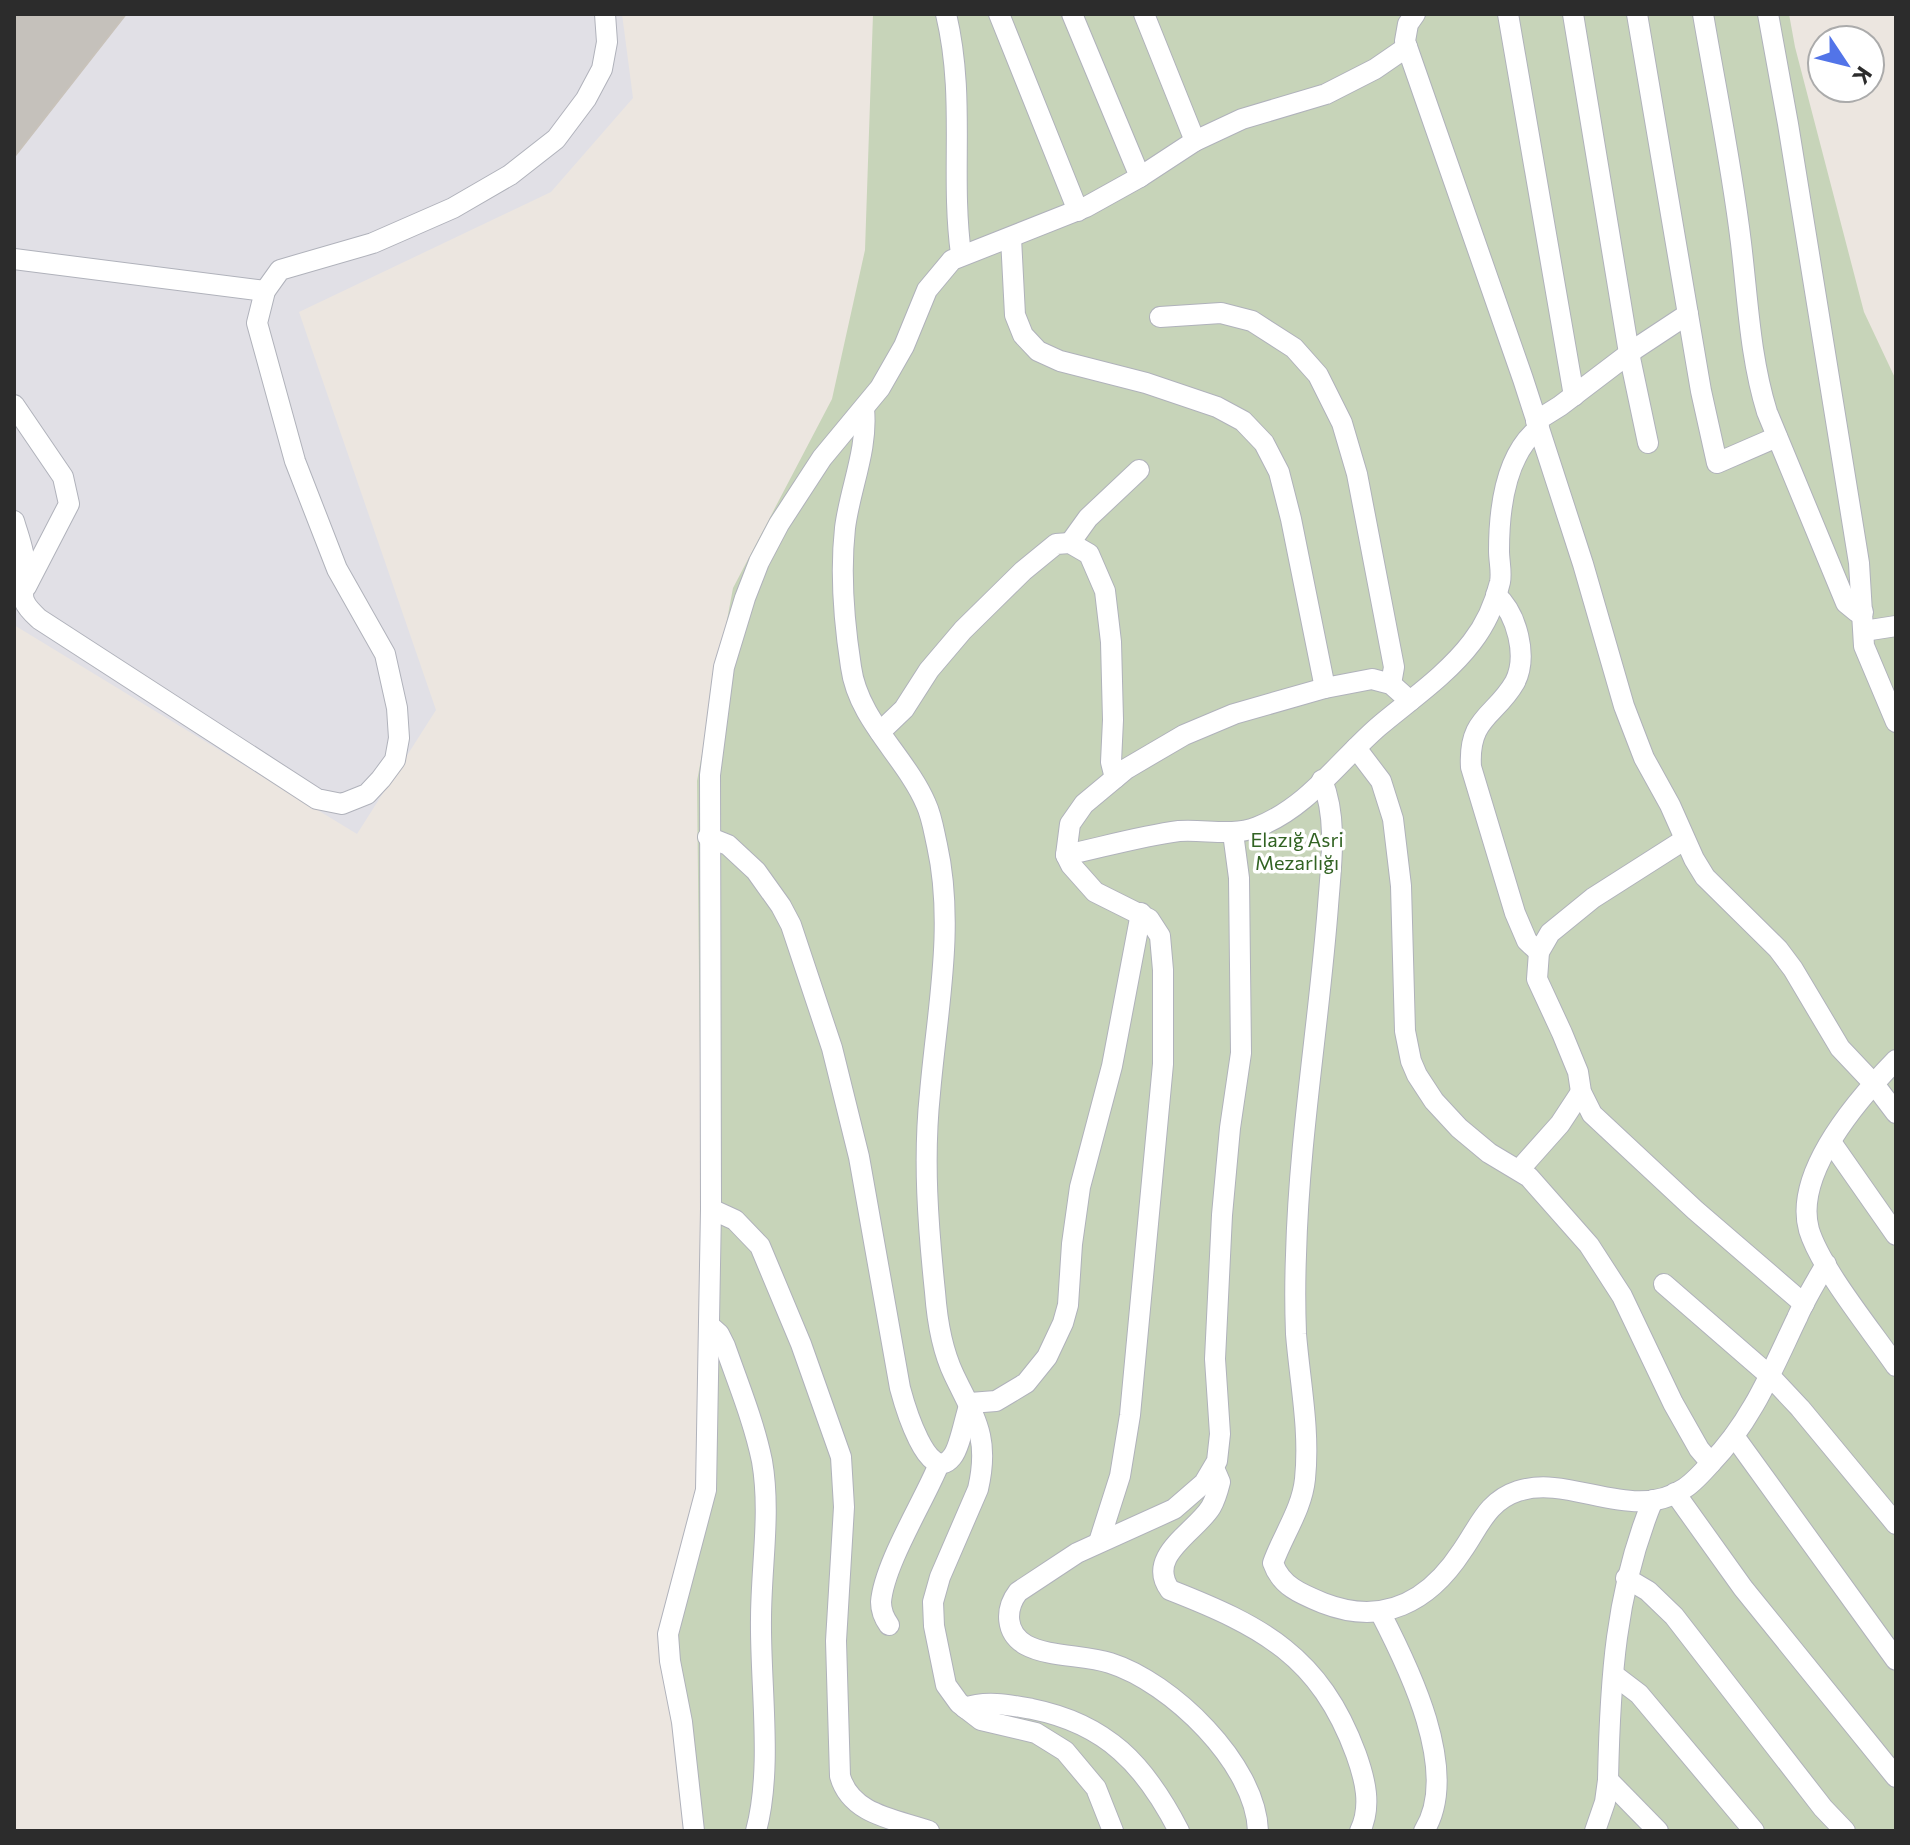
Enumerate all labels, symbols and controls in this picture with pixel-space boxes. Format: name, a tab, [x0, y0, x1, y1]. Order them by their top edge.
north arrow	[1806, 24, 1886, 104]
text: K	[1847, 62, 1878, 90]
park label: Elazığ Asri Mezarlığı	[1250, 827, 1344, 874]

